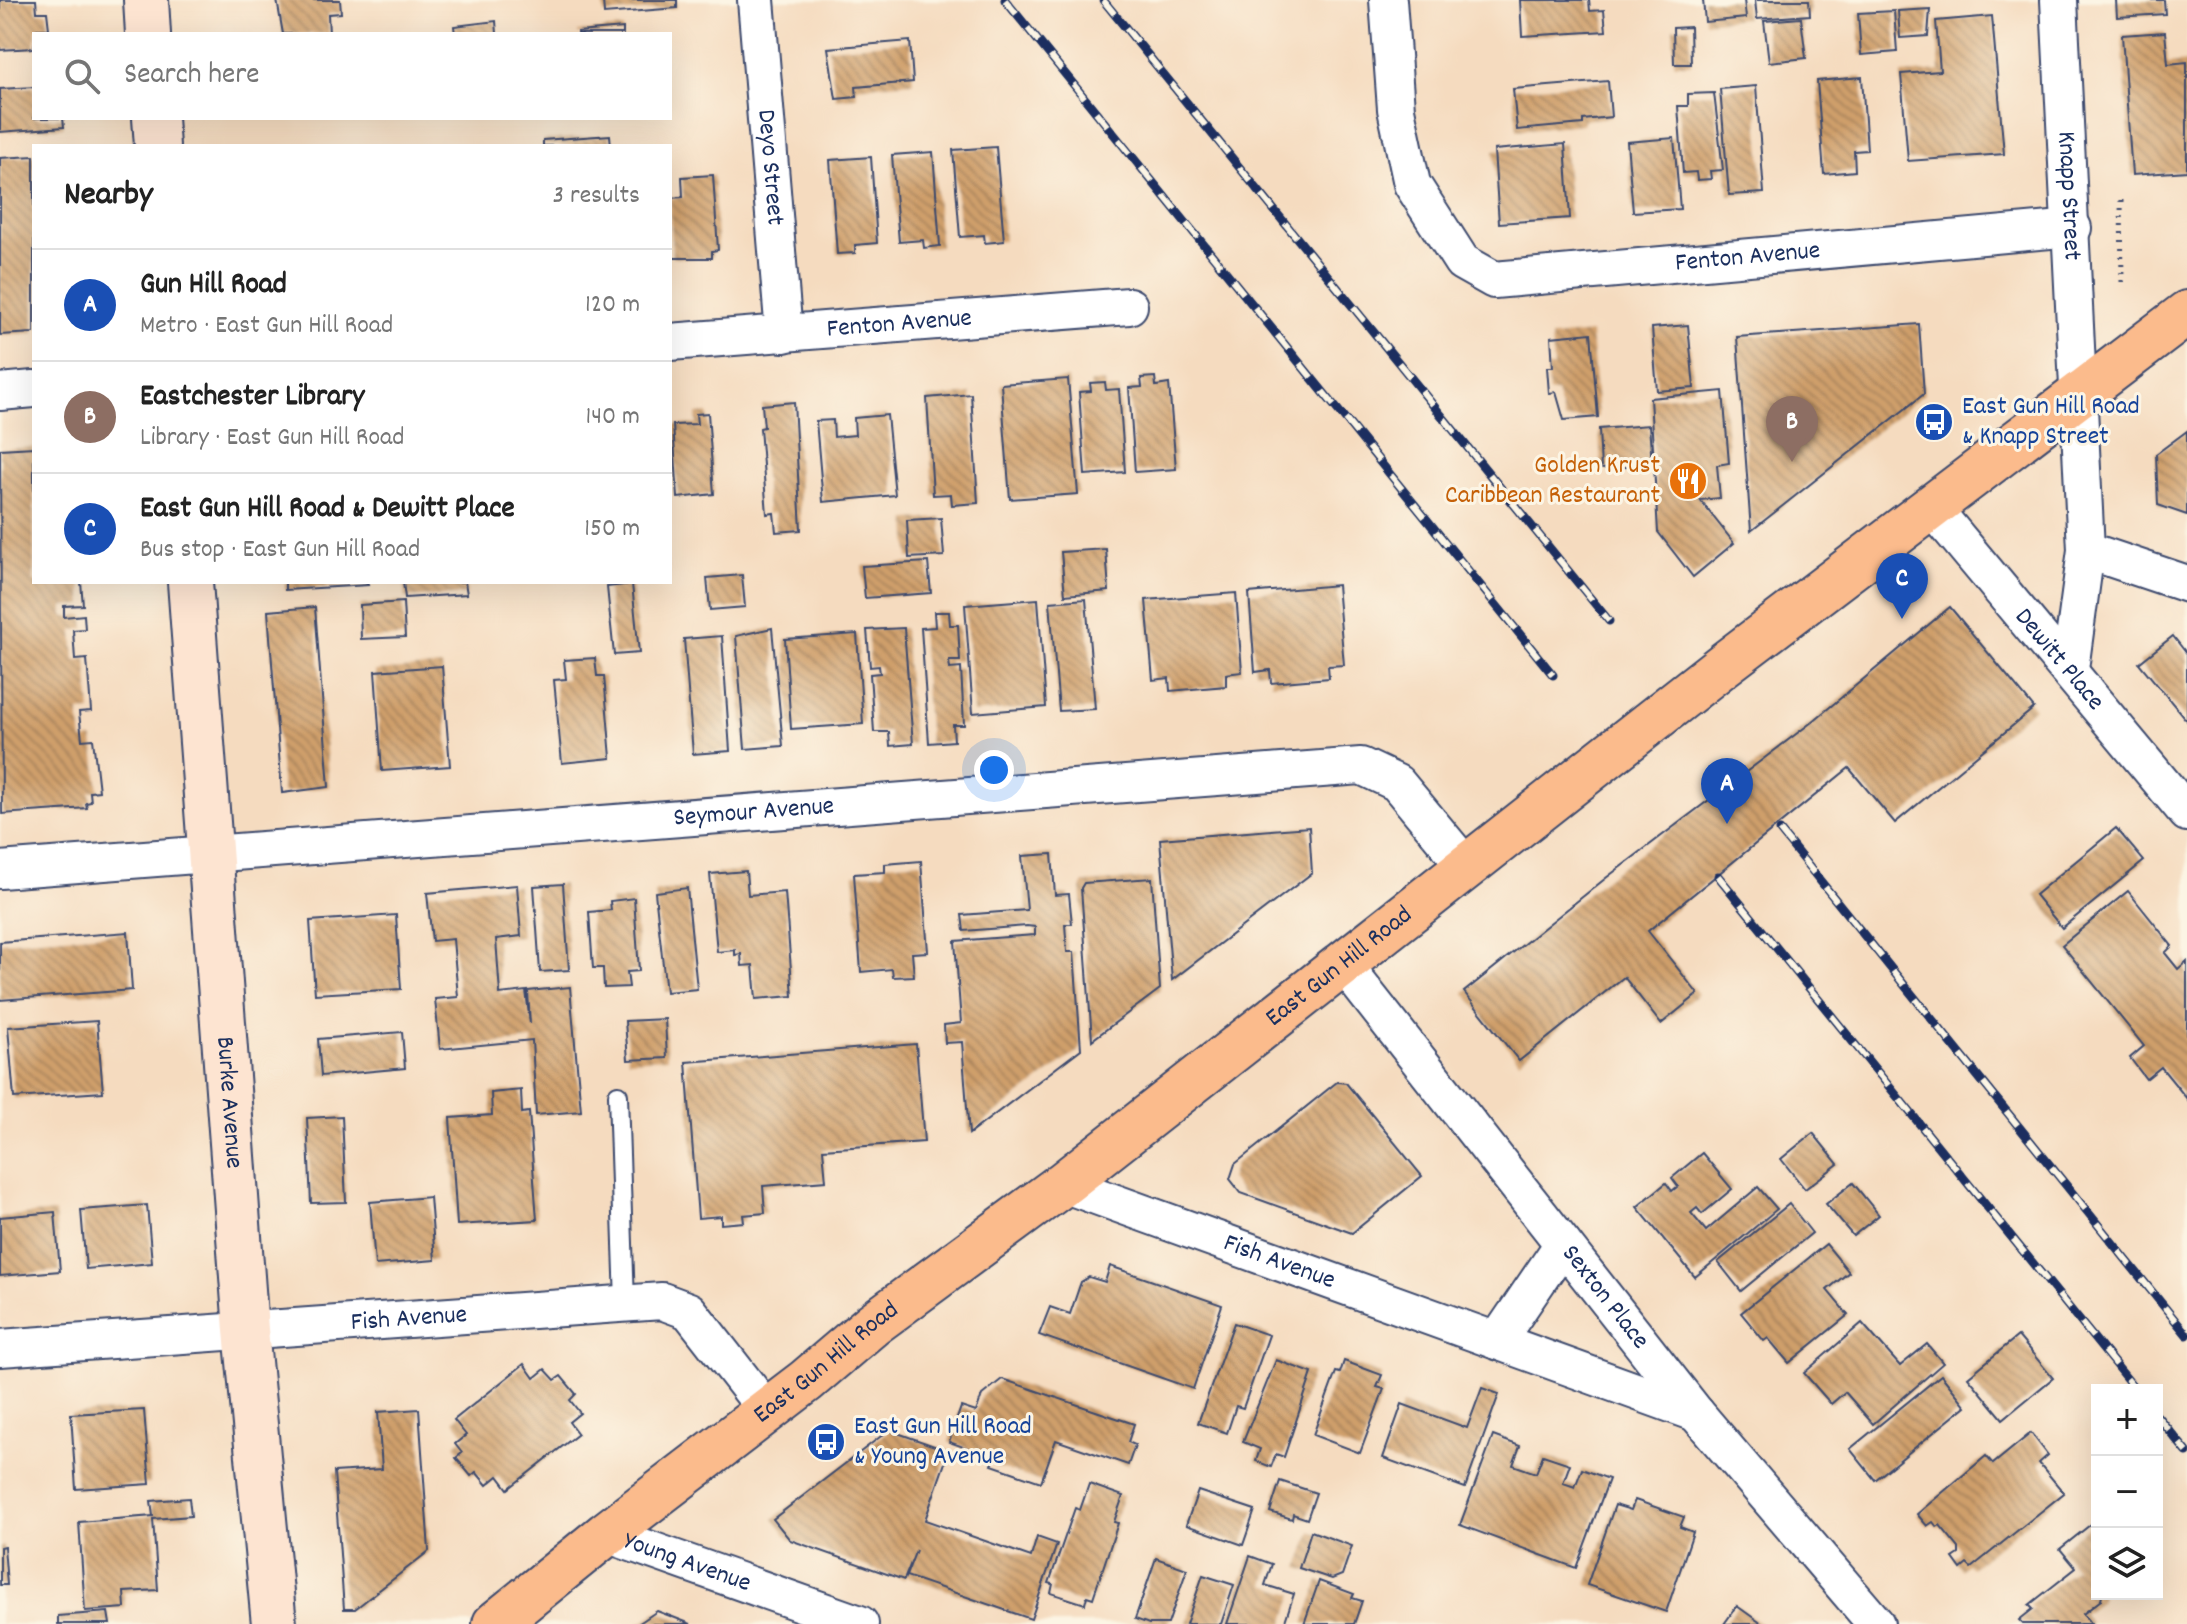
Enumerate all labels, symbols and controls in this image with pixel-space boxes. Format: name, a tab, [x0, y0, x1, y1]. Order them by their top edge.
search box	[32, 32, 672, 120]
icon: search	[60, 54, 104, 98]
text: Search here	[124, 55, 260, 98]
street label: Deyo Street	[747, 108, 793, 227]
street label: Knapp Street	[2047, 130, 2090, 262]
text: Nearby	[64, 172, 153, 221]
text: 3 results	[553, 178, 640, 215]
street label: Fenton Avenue	[1674, 232, 1822, 282]
text: Gun Hill Road	[140, 265, 287, 308]
text: A	[83, 287, 97, 324]
text: 120 m	[585, 287, 640, 324]
street label: Fenton Avenue	[825, 300, 973, 348]
text: Metro · East Gun Hill Road	[140, 308, 393, 345]
text: Eastchester Library	[140, 377, 365, 420]
place label: East Gun Hill Road & Knapp Street	[1962, 389, 2140, 456]
pin: B	[1766, 396, 1818, 462]
text: B	[84, 399, 96, 436]
text: 140 m	[586, 399, 640, 436]
bus stop icon: East Gun Hill Road & Knapp Street	[1913, 401, 1955, 443]
text: Library · East Gun Hill Road	[140, 420, 404, 457]
place label: Golden Krust Caribbean Restaurant	[1445, 448, 1660, 515]
restaurant icon: Golden Krust Caribbean Restaurant	[1667, 460, 1709, 502]
text: East Gun Hill Road & Dewitt Place	[140, 489, 515, 532]
text: C	[84, 511, 96, 548]
text: 150 m	[584, 511, 640, 548]
text: Bus stop · East Gun Hill Road	[140, 532, 420, 569]
pin: C	[1876, 553, 1928, 619]
street label: Dewitt Place	[2005, 600, 2113, 719]
your location	[974, 750, 1014, 790]
pin: A	[1701, 758, 1753, 824]
street label: Seymour Avenue	[672, 788, 835, 837]
street label: East Gun Hill Road	[1258, 897, 1421, 1036]
street label: Burke Avenue	[206, 1035, 252, 1170]
street label: Fish Avenue	[1218, 1225, 1340, 1299]
street label: Sexton Place	[1552, 1237, 1658, 1357]
street label: East Gun Hill Road	[746, 1292, 907, 1433]
street label: Fish Avenue	[350, 1296, 468, 1342]
map controls	[2091, 1384, 2163, 1600]
button: +	[2091, 1384, 2163, 1456]
place label: East Gun Hill Road & Young Avenue	[854, 1409, 1032, 1476]
bus stop icon: East Gun Hill Road & Young Avenue	[805, 1421, 847, 1463]
button: −	[2091, 1456, 2163, 1528]
street label: Young Avenue	[618, 1523, 756, 1602]
button: layers	[2091, 1528, 2163, 1600]

